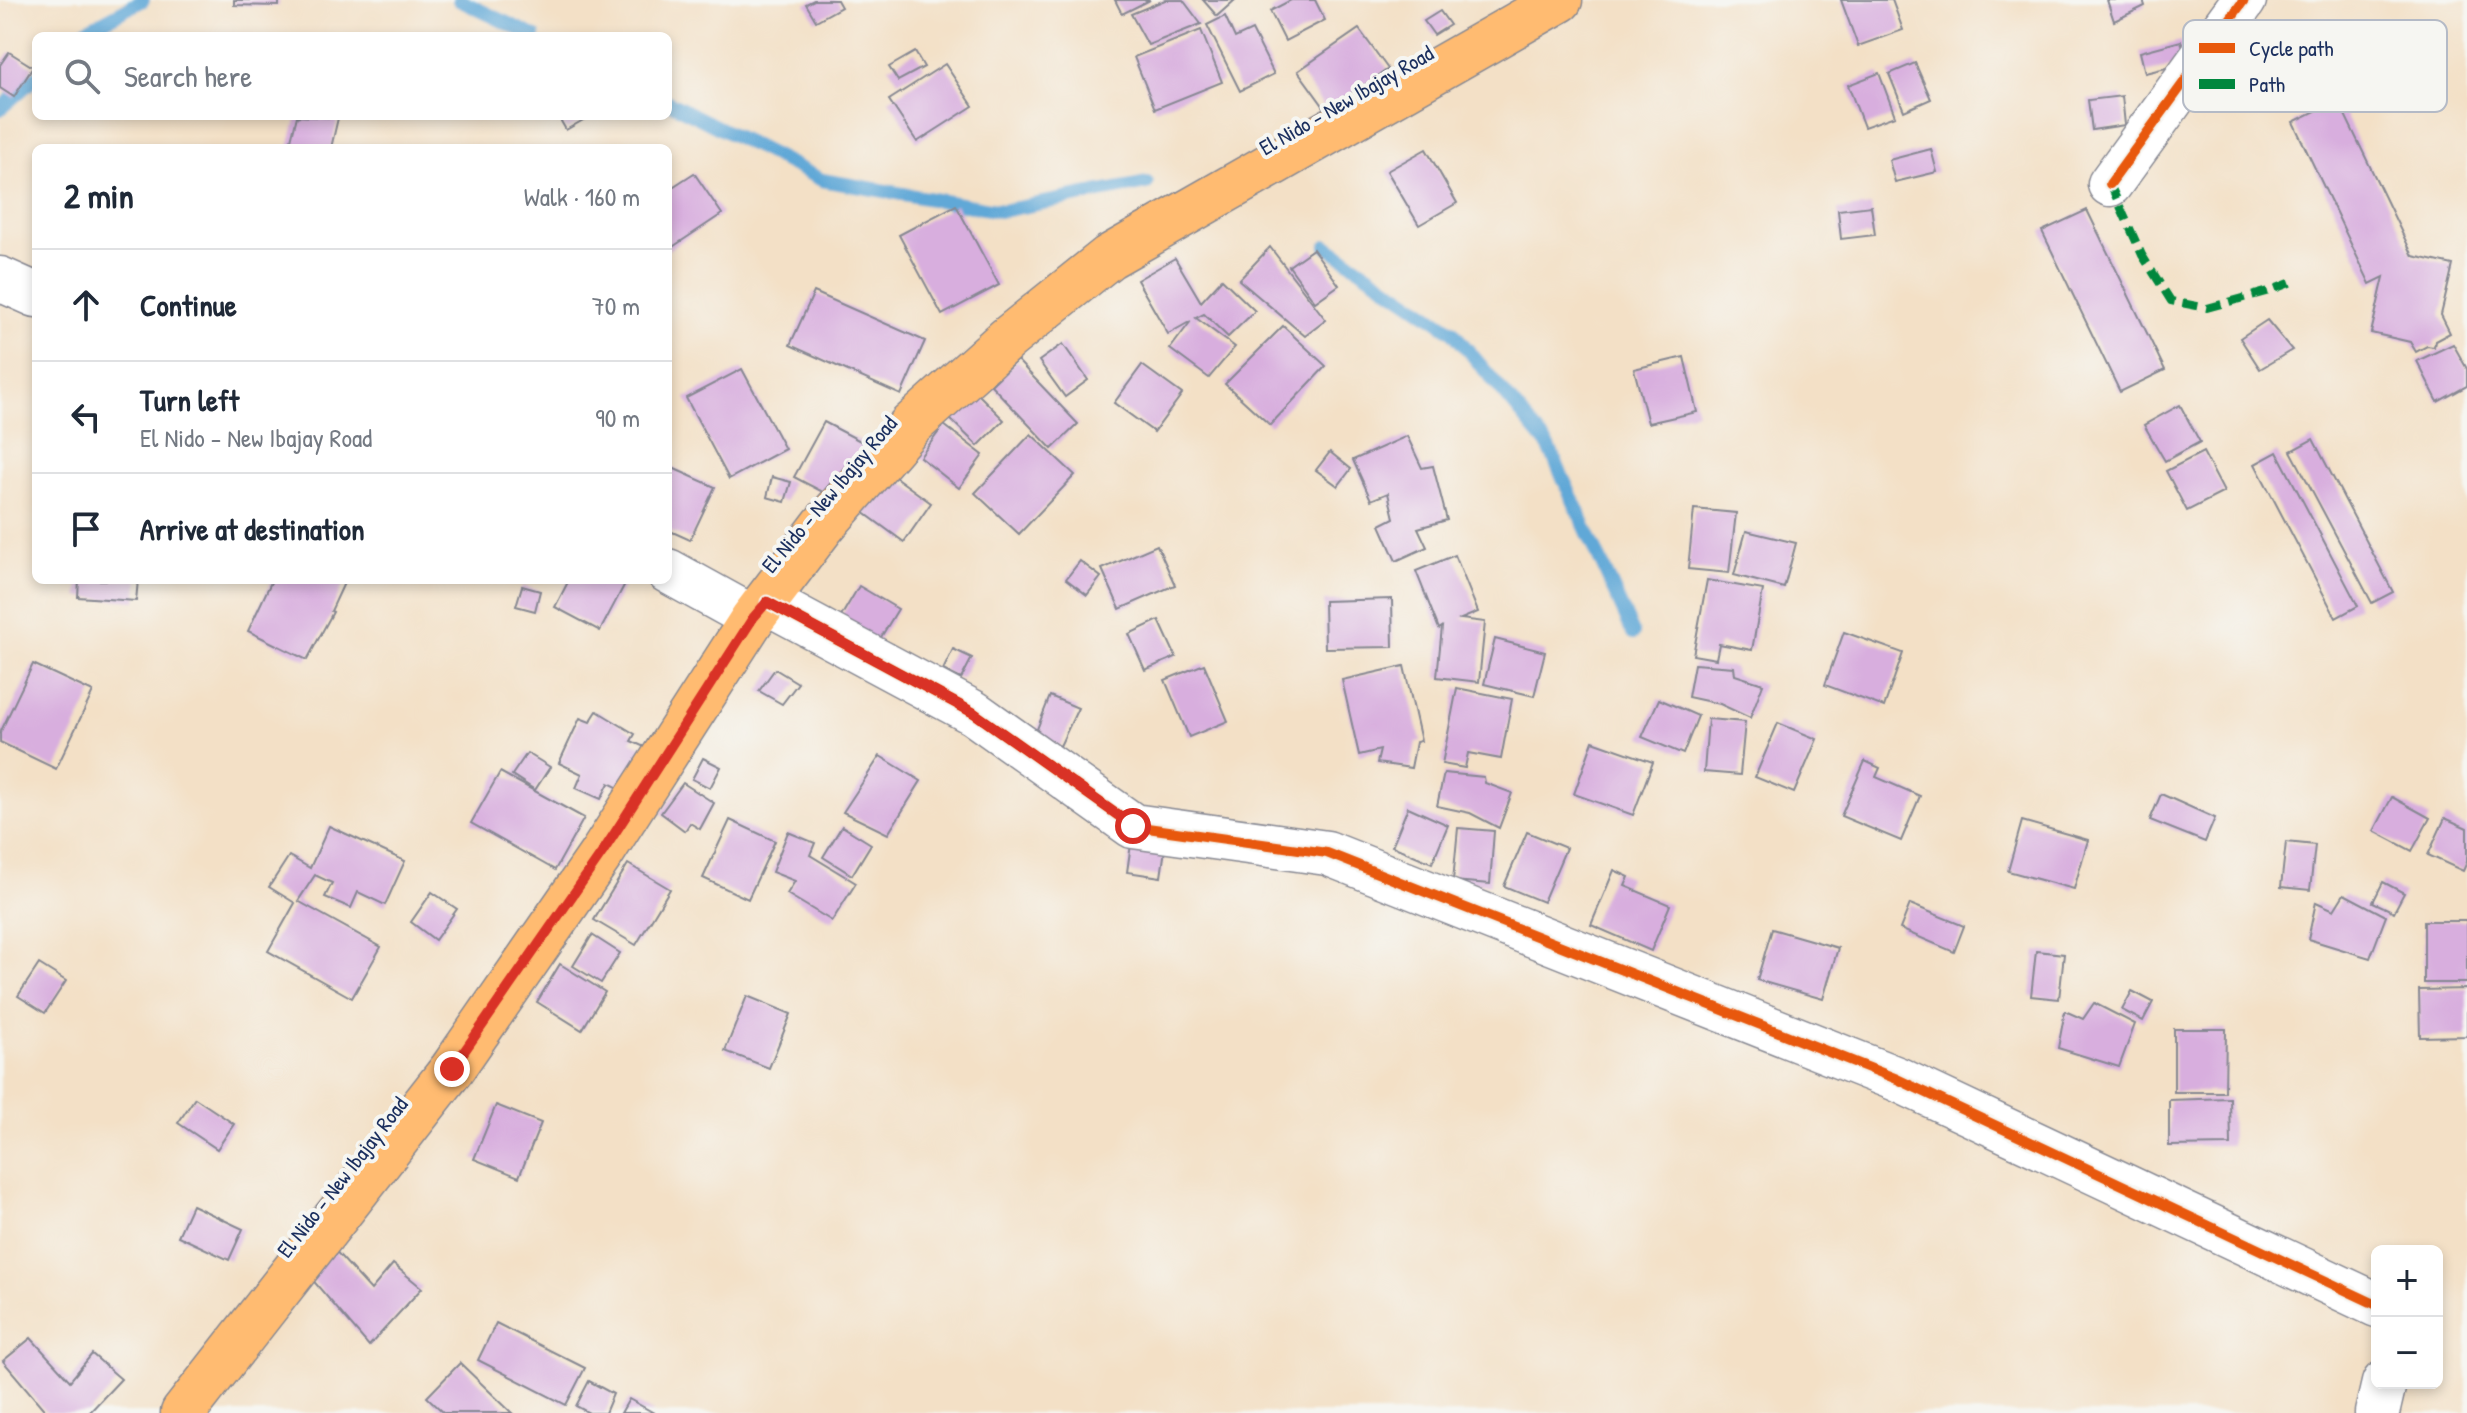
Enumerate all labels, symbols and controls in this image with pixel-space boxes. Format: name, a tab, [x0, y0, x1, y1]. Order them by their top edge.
legend	[2183, 20, 2447, 112]
search box	[32, 32, 672, 120]
text: Cycle path	[2249, 33, 2333, 63]
street label: El Nido - New Ibajay Road	[1253, 38, 1439, 162]
icon: search	[60, 54, 104, 98]
text: Search here	[124, 56, 252, 96]
text: Path	[2249, 69, 2285, 99]
text: 2 min	[64, 173, 134, 219]
text: Walk · 160 m	[524, 179, 640, 214]
icon: ahead	[64, 283, 108, 327]
text: Continue	[140, 285, 237, 325]
text: 70 m	[592, 288, 640, 323]
text: Turn left	[140, 380, 239, 420]
icon: left	[64, 395, 108, 439]
text: 90 m	[595, 400, 640, 435]
street label: El Nido - New Ibajay Road	[754, 409, 904, 579]
text: El Nido - New Ibajay Road	[140, 420, 372, 455]
icon: arrive	[64, 507, 108, 551]
text: Arrive at destination	[140, 509, 365, 549]
route start	[1115, 808, 1151, 844]
route end	[434, 1051, 470, 1087]
street label: El Nido - New Ibajay Road	[270, 1090, 415, 1264]
map controls	[2371, 1245, 2443, 1389]
button: +	[2371, 1245, 2443, 1317]
button: −	[2371, 1317, 2443, 1389]

